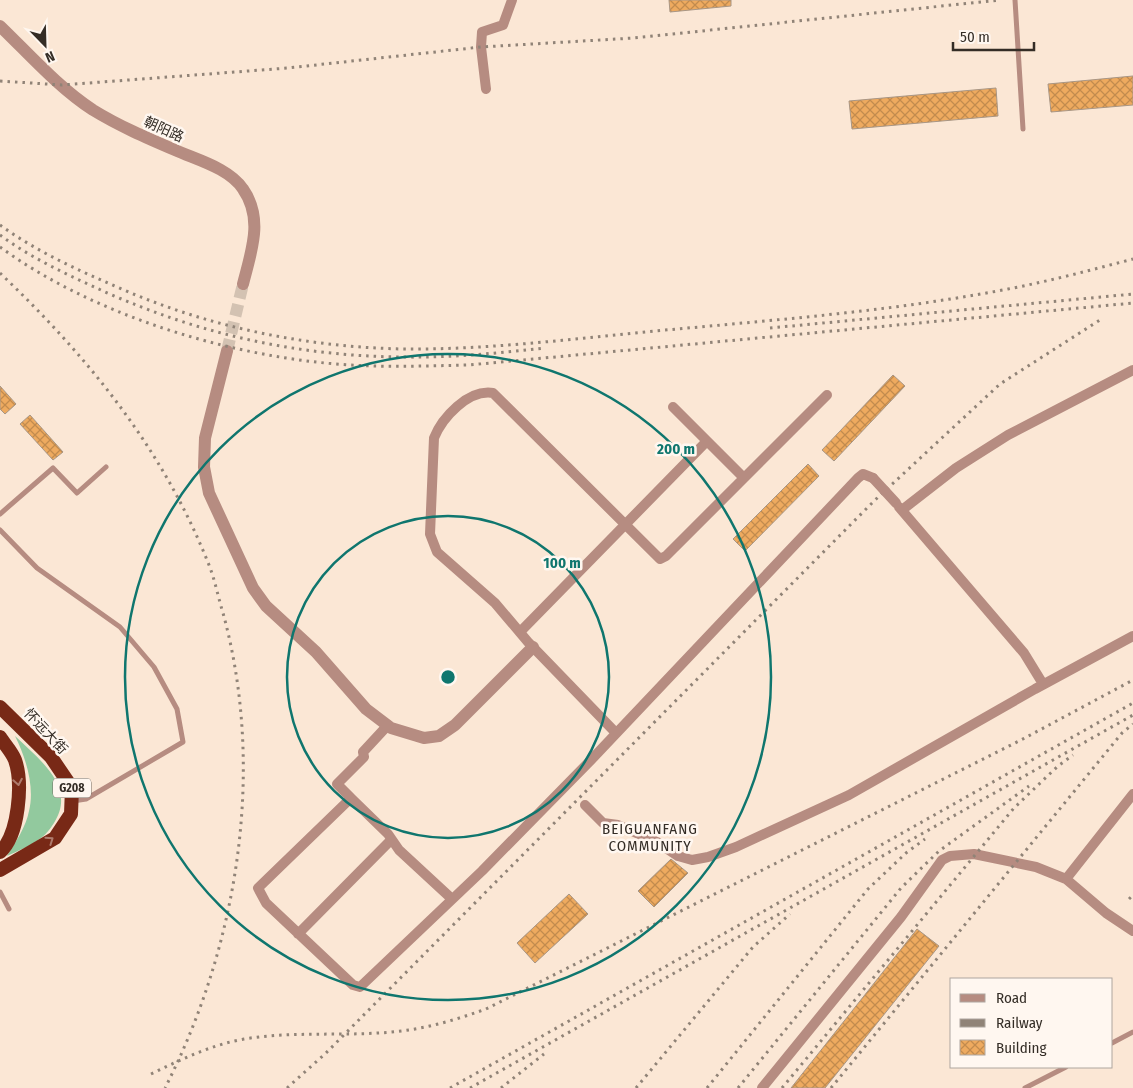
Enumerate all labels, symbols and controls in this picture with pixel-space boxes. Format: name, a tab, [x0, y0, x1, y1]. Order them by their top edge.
north arrow	[20, 20, 70, 70]
scale bar	[953, 20, 1034, 52]
text: 50 m	[960, 28, 990, 46]
text: N	[43, 47, 57, 66]
street label: 朝阳路	[141, 113, 186, 146]
text: 200 m	[656, 440, 695, 458]
text: 100 m	[543, 554, 581, 572]
centre of rings	[439, 668, 457, 686]
street label: 怀远大街	[20, 705, 71, 758]
one-way arrow	[13, 777, 23, 786]
road number: G208	[53, 778, 91, 798]
district label: BEIGUANFANG COMMUNITY	[602, 820, 698, 855]
one-way arrow	[44, 837, 54, 846]
legend	[950, 978, 1113, 1068]
text: Road	[996, 989, 1027, 1007]
text: Railway	[996, 1014, 1043, 1032]
text: Building	[996, 1039, 1047, 1057]

